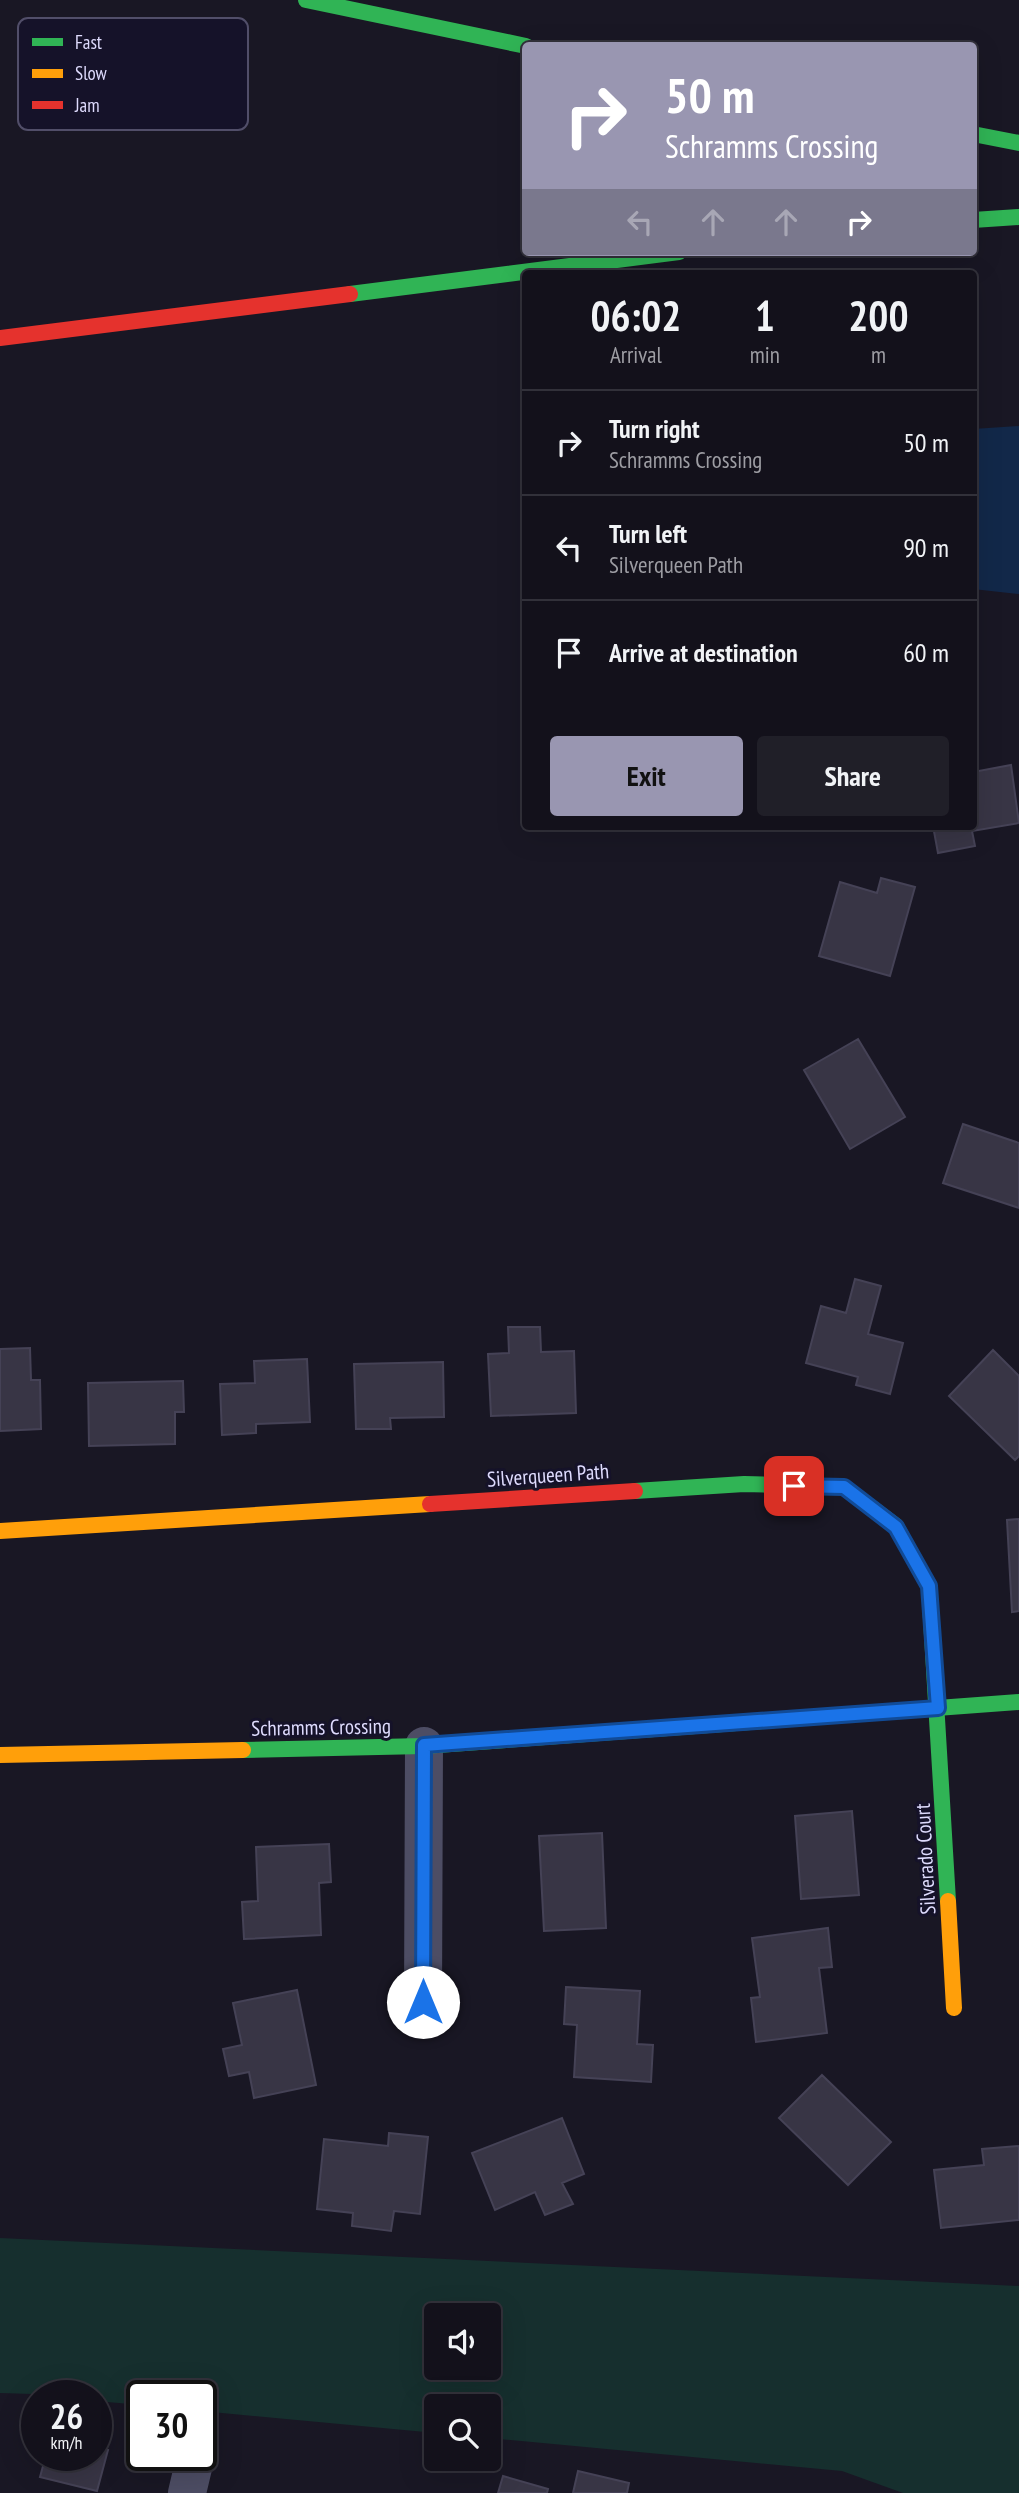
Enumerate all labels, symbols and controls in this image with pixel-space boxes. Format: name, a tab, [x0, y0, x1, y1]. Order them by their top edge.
legend	[18, 18, 248, 130]
text: Fast	[75, 30, 103, 54]
text: Slow	[75, 61, 108, 85]
text: 50 m	[665, 63, 754, 127]
icon: right	[550, 70, 641, 161]
text: Jam	[74, 93, 100, 117]
text: Schramms Crossing	[665, 125, 878, 167]
icon: left	[621, 203, 659, 241]
icon: ahead	[694, 203, 732, 241]
icon: ahead	[767, 203, 805, 241]
icon: right	[840, 203, 878, 241]
text: 06:02	[590, 288, 681, 343]
text: 1	[755, 288, 775, 343]
text: 200	[848, 288, 909, 343]
text: Arrival	[610, 340, 662, 369]
text: min	[750, 340, 780, 369]
text: m	[871, 340, 886, 369]
text: Turn right	[609, 412, 700, 445]
icon: right	[550, 424, 588, 462]
text: 50 m	[903, 426, 949, 459]
text: Schramms Crossing	[609, 445, 762, 474]
text: Turn left	[609, 517, 687, 550]
icon: left	[550, 529, 588, 567]
text: 90 m	[903, 531, 949, 564]
text: Silverqueen Path	[609, 550, 743, 579]
icon: arrive	[550, 634, 588, 672]
text: Arrive at destination	[609, 636, 798, 669]
text: 60 m	[903, 636, 949, 669]
button: Exit	[550, 736, 743, 816]
button: Share	[757, 736, 949, 816]
pin	[764, 1456, 824, 1516]
street label: Silverqueen Path	[486, 1457, 610, 1493]
icon: arrive	[775, 1467, 813, 1505]
street label: Schramms Crossing	[251, 1712, 391, 1742]
street label: Silverado Court	[909, 1803, 941, 1915]
position arrow	[386, 1965, 460, 2039]
map controls	[424, 2303, 501, 2471]
button: sound	[424, 2303, 501, 2380]
speed limit sign: 30	[126, 2380, 217, 2471]
text: 26	[50, 2393, 83, 2439]
button: search	[424, 2394, 501, 2471]
text: km/h	[51, 2431, 82, 2454]

